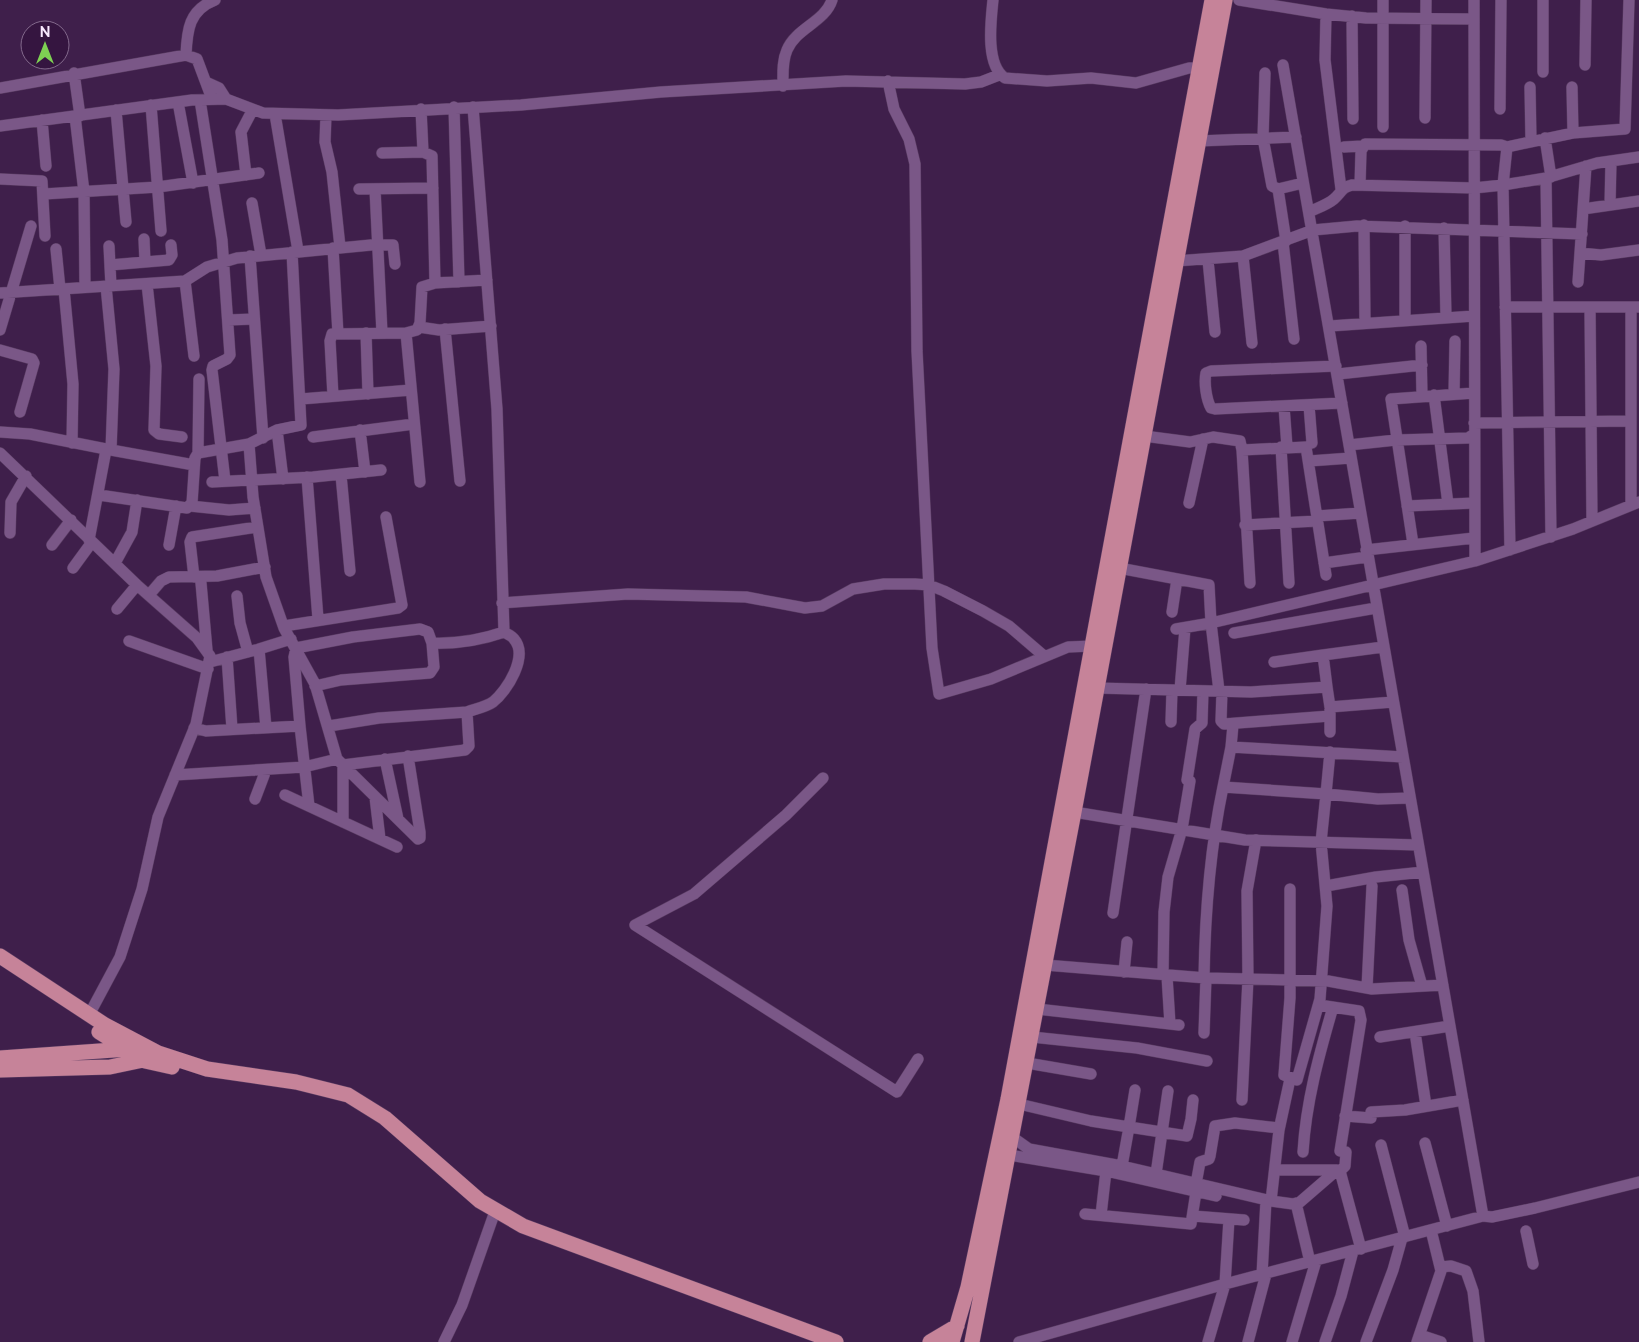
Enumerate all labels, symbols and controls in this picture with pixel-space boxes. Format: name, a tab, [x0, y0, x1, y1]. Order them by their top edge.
north arrow	[20, 20, 70, 70]
text: N	[40, 24, 50, 40]

